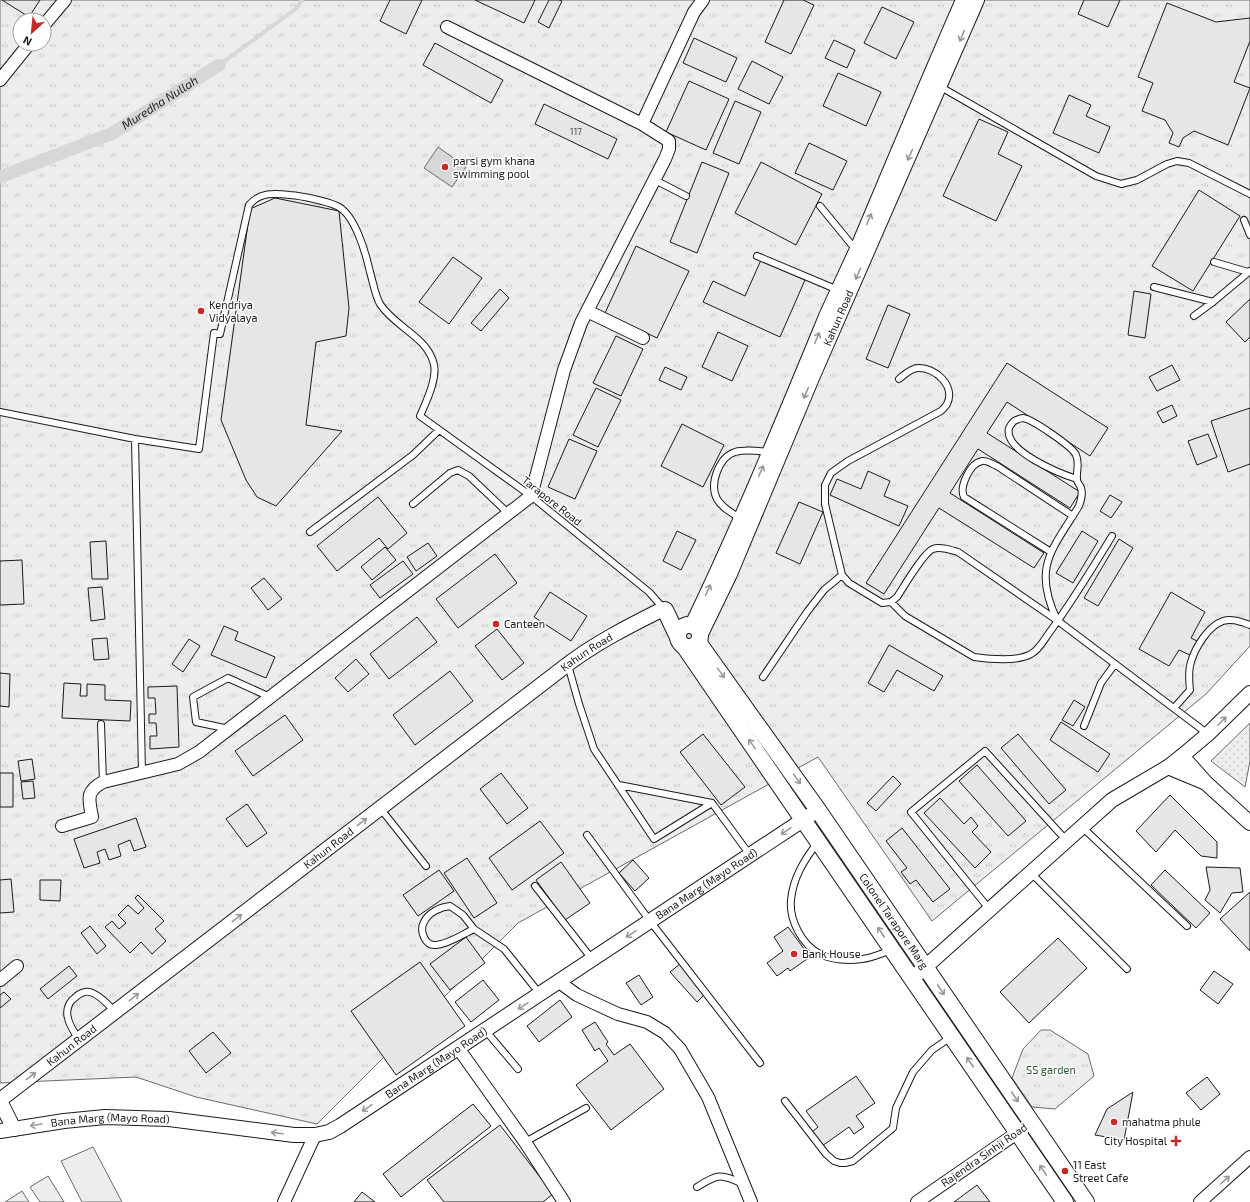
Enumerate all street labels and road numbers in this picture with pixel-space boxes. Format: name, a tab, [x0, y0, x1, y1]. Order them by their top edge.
street label: Kahun Road	[820, 288, 856, 347]
street label: Tarapore Road	[520, 473, 585, 528]
street label: Kahun Road	[558, 630, 614, 673]
street label: Kahun Road	[301, 824, 356, 871]
street label: Bana Marg (Mayo Road)	[653, 845, 759, 922]
street label: Colonel Tarapore Marg	[857, 870, 932, 971]
street label: Kahun Road	[44, 1022, 99, 1068]
street label: Bana Marg (Mayo Road)	[382, 1024, 489, 1100]
street label: Bana Marg (Mayo Road)	[50, 1110, 170, 1129]
street label: Rajendra Sinhji Road	[938, 1120, 1030, 1190]

